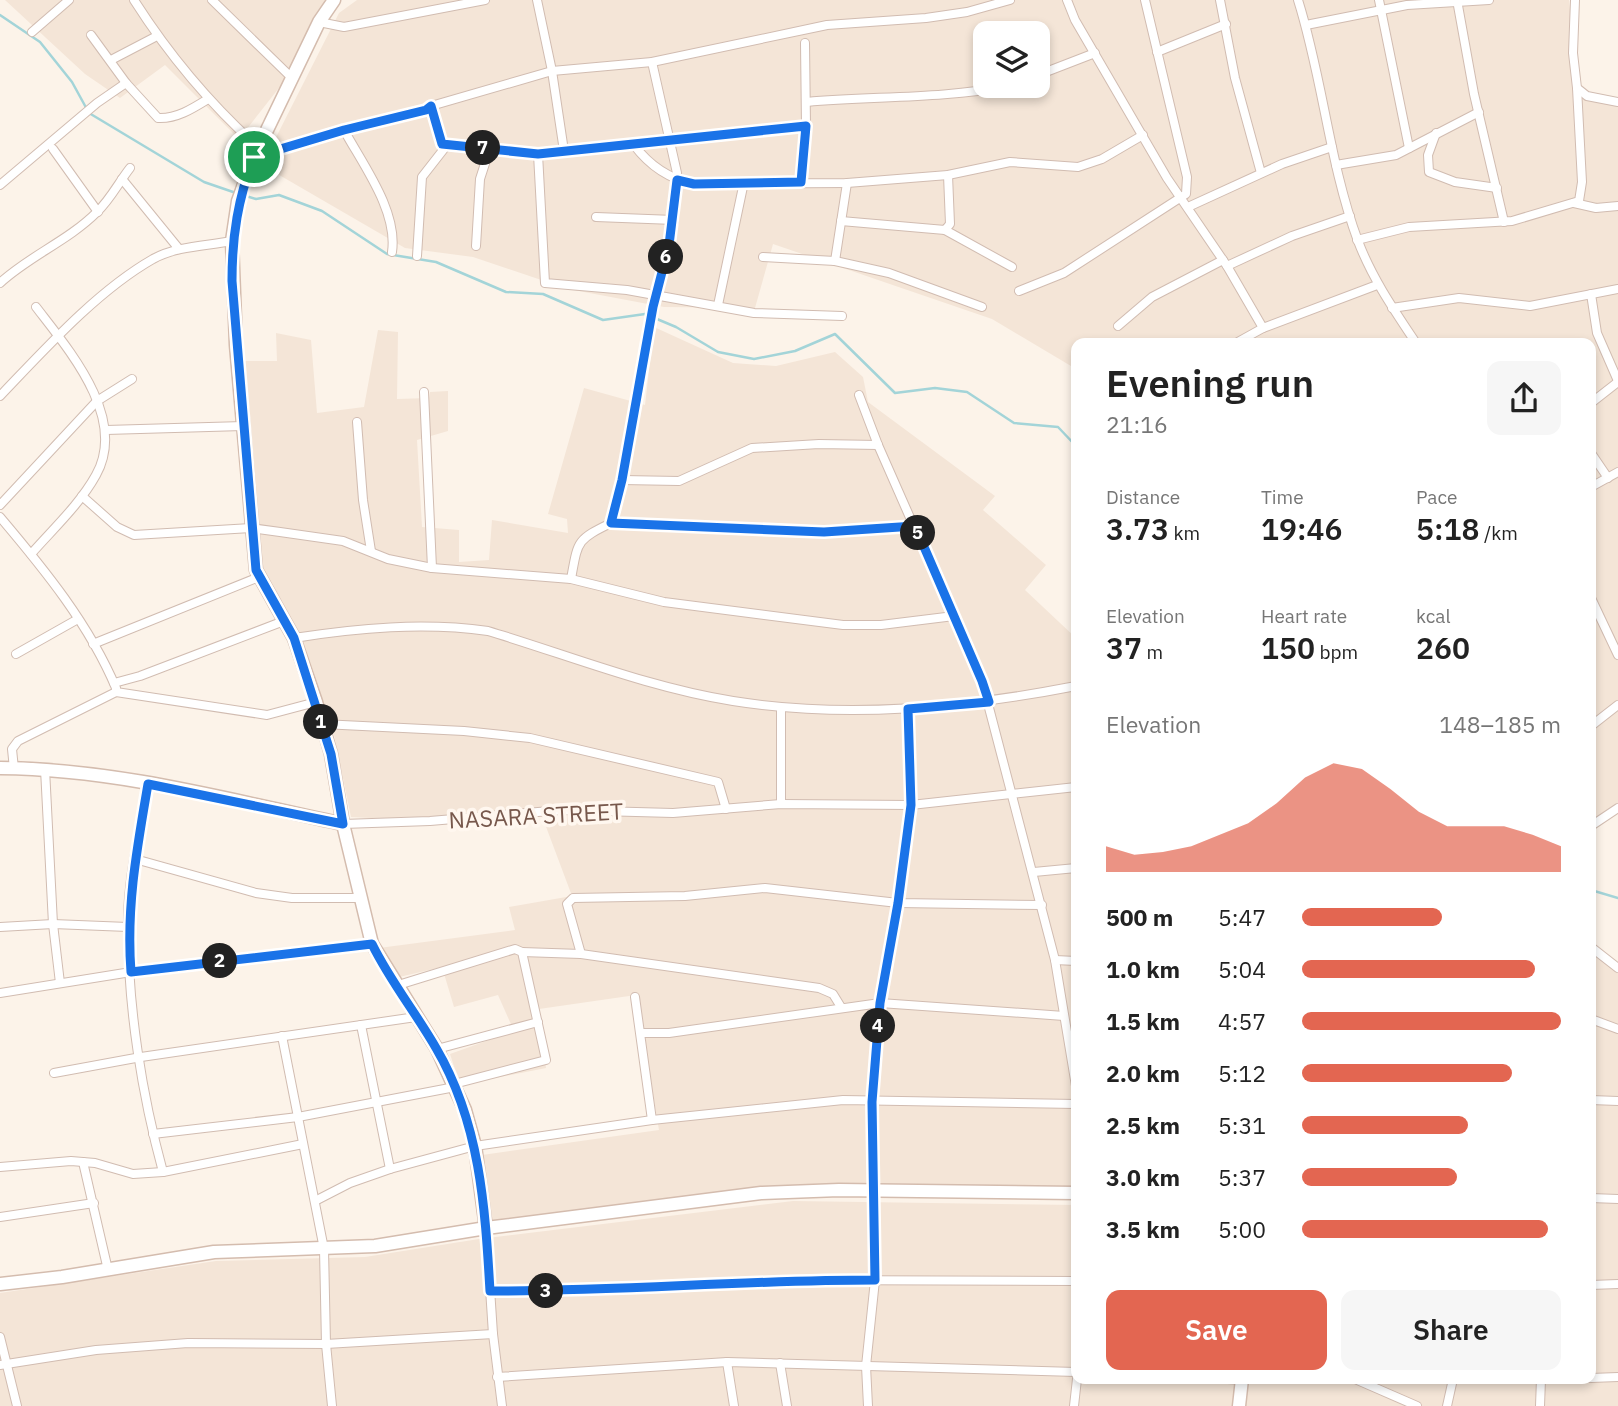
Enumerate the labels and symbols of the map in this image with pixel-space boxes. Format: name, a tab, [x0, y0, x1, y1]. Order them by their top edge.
pin	[224, 127, 284, 187]
pin: 7	[466, 130, 500, 166]
pin: 6	[648, 240, 684, 274]
pin: 5	[900, 516, 936, 550]
pin: 1	[304, 704, 338, 740]
street label: NASARA STREET	[448, 795, 624, 835]
pin: 2	[202, 944, 238, 978]
pin: 4	[860, 1009, 896, 1044]
pin: 3	[528, 1274, 564, 1308]

